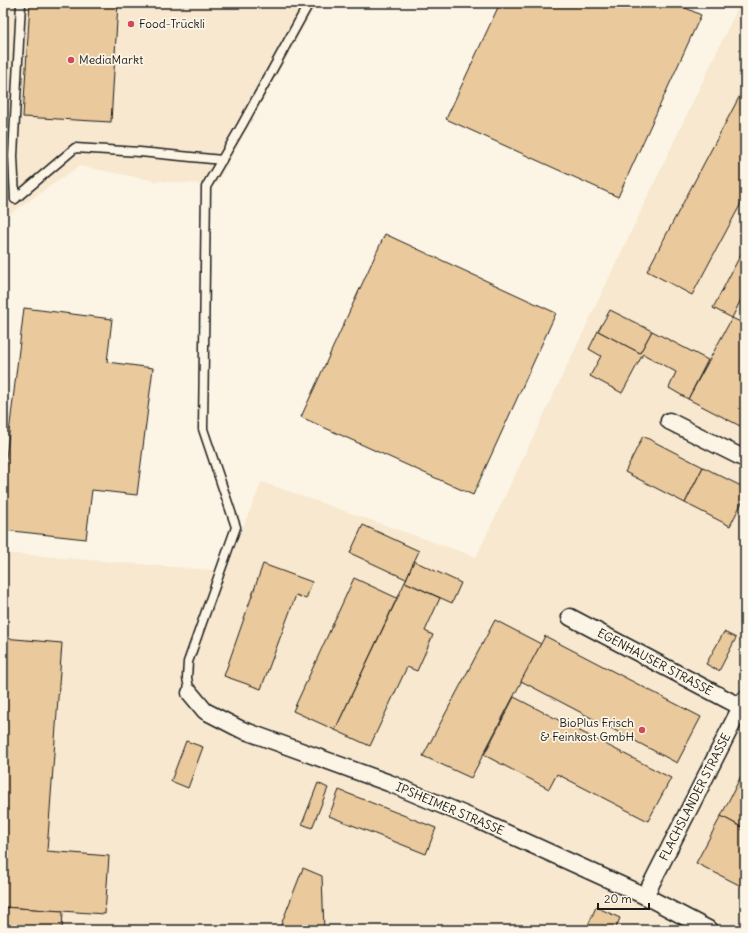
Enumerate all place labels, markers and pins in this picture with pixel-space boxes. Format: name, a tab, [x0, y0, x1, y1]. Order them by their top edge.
place label: Food-Trückli	[139, 16, 205, 31]
marker: Food-Trückli	[126, 19, 136, 29]
place label: MediaMarkt	[79, 52, 143, 67]
marker: MediaMarkt	[66, 55, 76, 65]
place label: BioPlus Frisch & Feinkost GmbH	[540, 715, 634, 744]
marker: BioPlus Frisch & Feinkost GmbH	[637, 725, 647, 735]

